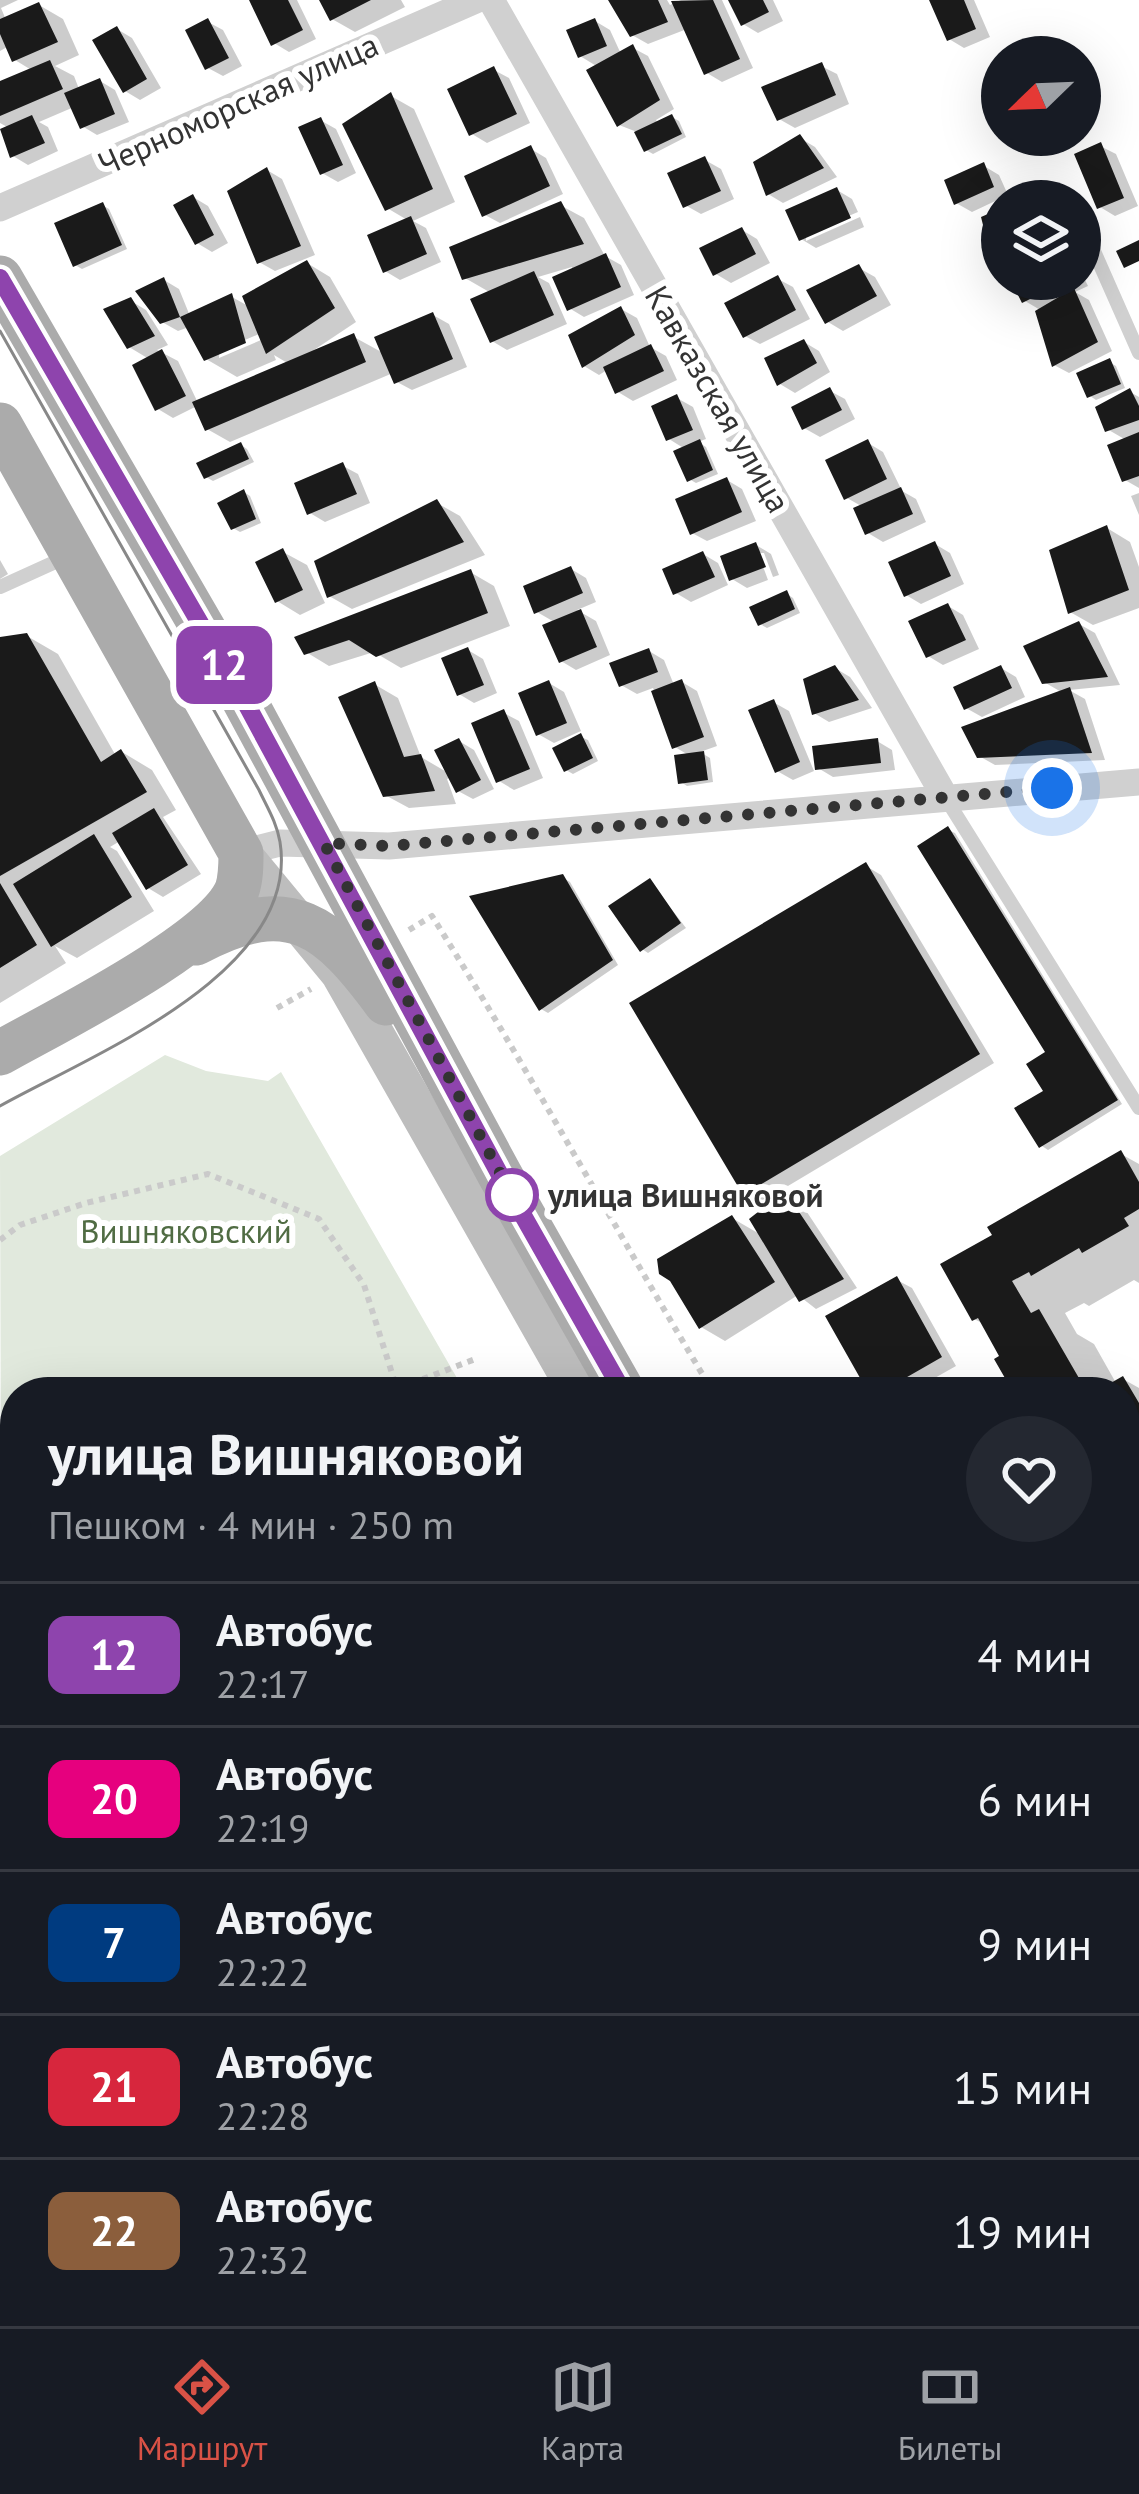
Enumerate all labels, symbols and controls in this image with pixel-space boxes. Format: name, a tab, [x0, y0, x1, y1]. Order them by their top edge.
street label: Черноморская улица	[91, 22, 385, 185]
north arrow	[981, 36, 1101, 156]
map controls	[981, 36, 1101, 300]
button: layers	[981, 180, 1101, 300]
street label: Кавказская улица	[636, 278, 801, 520]
line badge: 12	[170, 626, 278, 704]
text: 12	[200, 637, 248, 692]
your location	[1022, 758, 1082, 818]
marker: улица Вишняковой	[487, 1170, 537, 1220]
place label: улица Вишняковой	[547, 1173, 824, 1216]
park label: Вишняковский	[80, 1209, 292, 1252]
button: heart	[966, 1416, 1092, 1542]
text: улица Вишняковой	[48, 1417, 524, 1491]
text: Пешком · 4 мин · 250 m	[48, 1499, 454, 1550]
text: Автобус	[216, 1600, 373, 1658]
text: 4 мин	[978, 1626, 1092, 1684]
text: 12	[90, 1627, 138, 1682]
text: 22:17	[216, 1658, 310, 1709]
text: Автобус	[216, 1744, 373, 1802]
text: 6 мин	[978, 1770, 1092, 1828]
text: 20	[90, 1771, 138, 1826]
text: 22:19	[216, 1802, 310, 1853]
text: Автобус	[216, 1888, 373, 1946]
text: 9 мин	[978, 1914, 1092, 1972]
text: 7	[102, 1915, 126, 1970]
text: 22:22	[216, 1946, 310, 1997]
text: Автобус	[216, 2032, 373, 2090]
text: 15 мин	[953, 2058, 1092, 2116]
text: 21	[90, 2059, 138, 2114]
text: 22:28	[216, 2090, 310, 2141]
text: Автобус	[216, 2176, 373, 2234]
text: 19 мин	[953, 2202, 1092, 2260]
text: 22	[90, 2203, 138, 2258]
text: 22:32	[216, 2234, 310, 2285]
tab: Маршрут	[137, 2354, 267, 2469]
tab: Карта	[541, 2354, 624, 2469]
tab: Билеты	[898, 2354, 1002, 2469]

